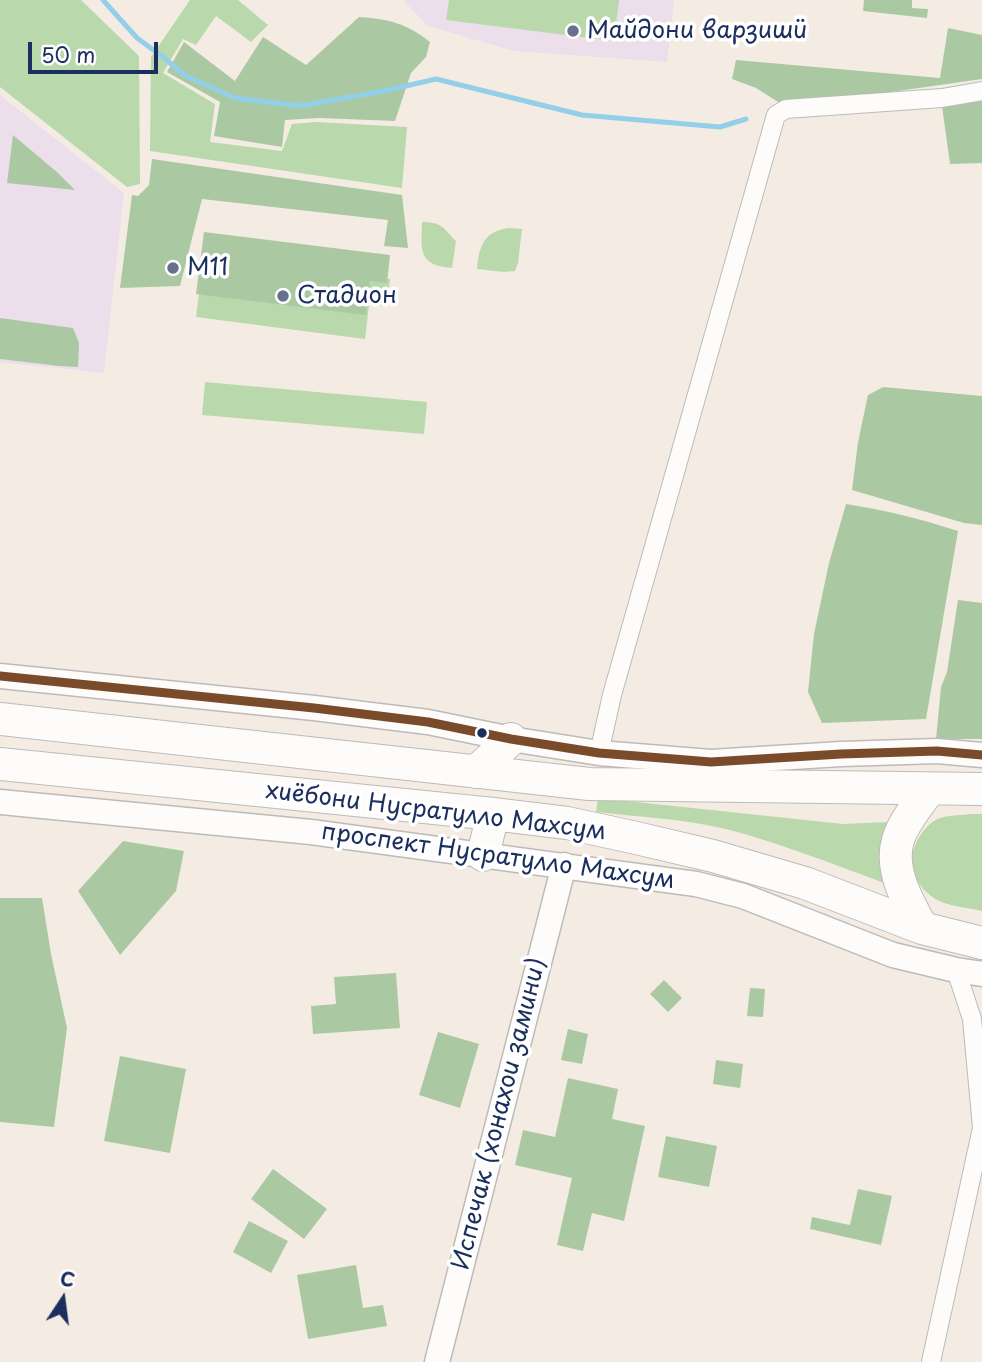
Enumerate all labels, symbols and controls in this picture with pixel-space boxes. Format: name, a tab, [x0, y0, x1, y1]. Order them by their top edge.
place label: Майдони варзишӣ	[587, 17, 807, 45]
marker: Майдони варзишӣ	[565, 23, 581, 39]
scale bar	[32, 28, 161, 72]
text: 50 m	[41, 38, 95, 70]
place label: M11	[187, 254, 228, 282]
marker: M11	[165, 260, 181, 276]
place label: Стадион	[297, 282, 397, 310]
marker: Стадион	[275, 288, 291, 304]
unlabelled marker	[475, 726, 489, 740]
street label: хиёбони Нусратулло Махсум	[264, 777, 608, 847]
street label: проспект Нусратулло Махсум	[319, 818, 677, 896]
street label: Испечак (хонахои замини)	[447, 955, 553, 1273]
text: С	[58, 1263, 78, 1294]
north arrow	[28, 1264, 98, 1334]

